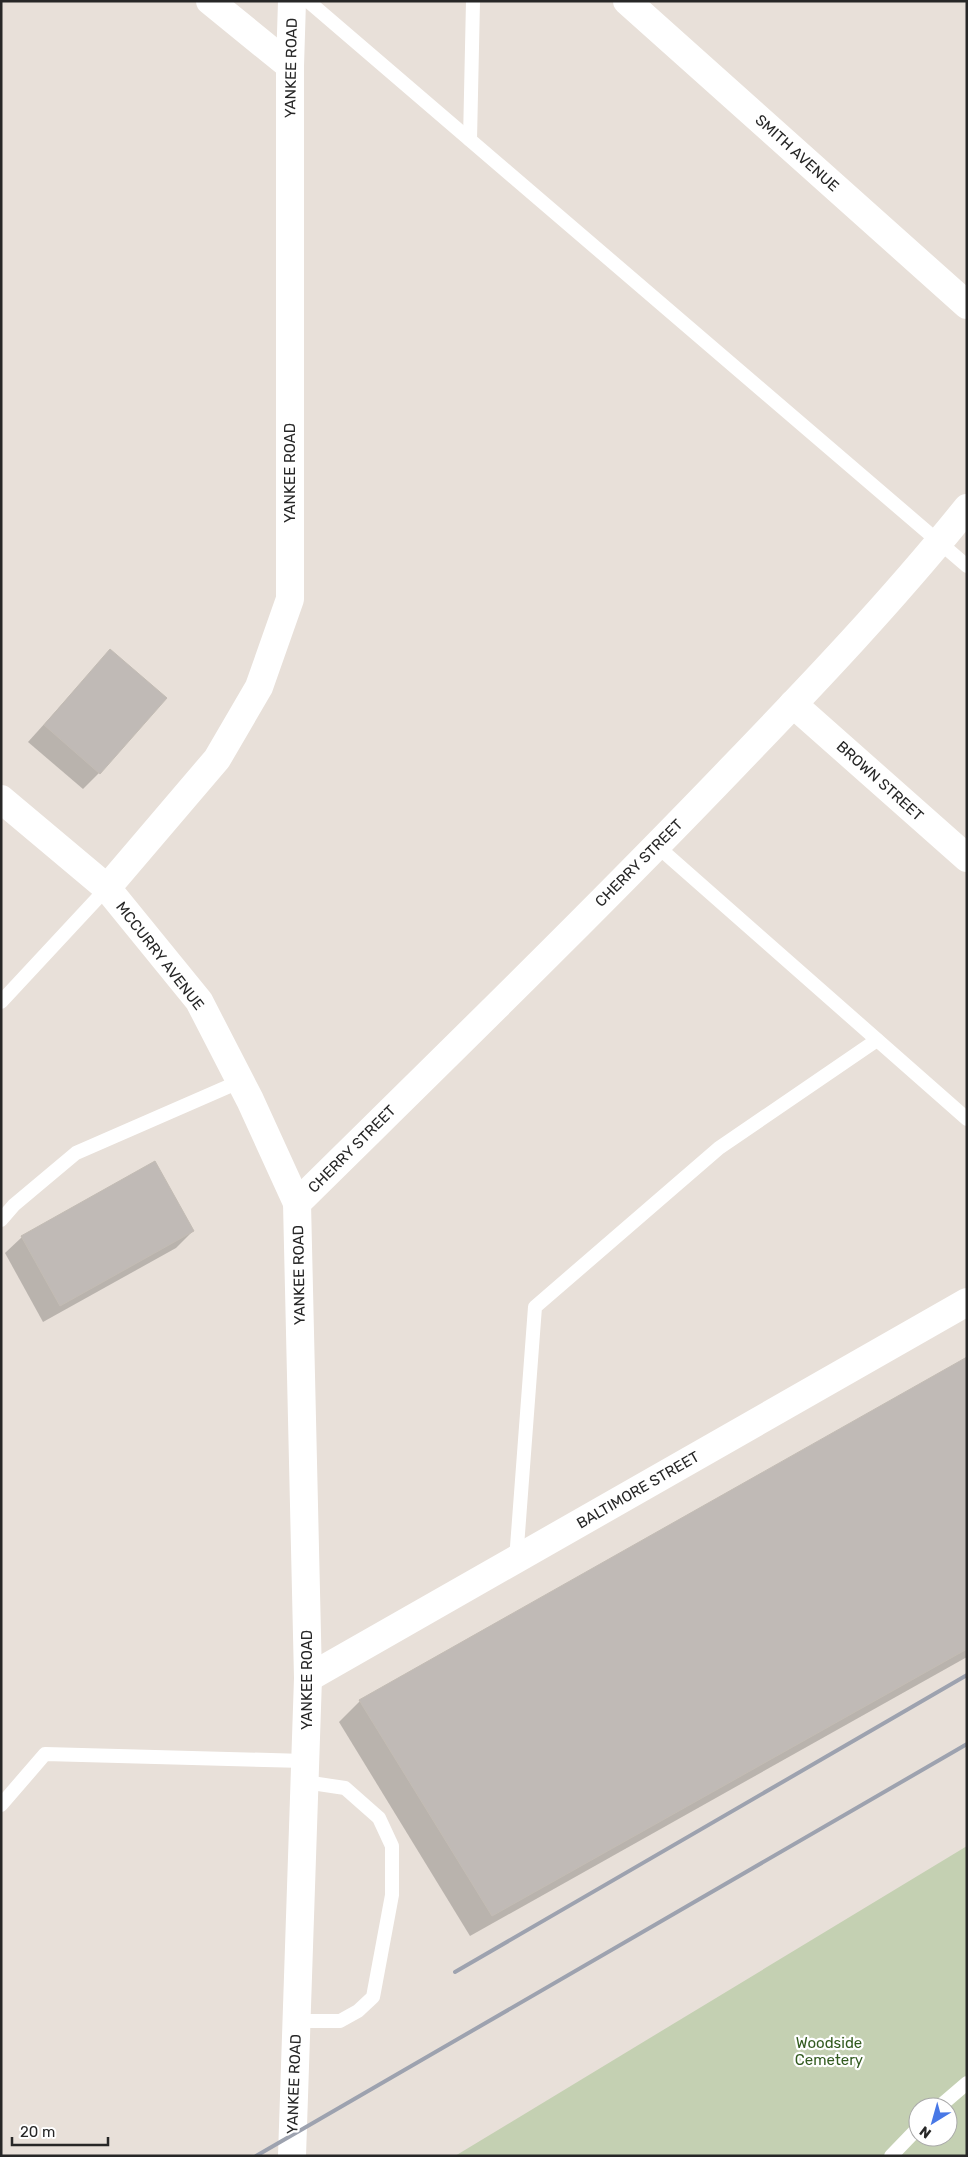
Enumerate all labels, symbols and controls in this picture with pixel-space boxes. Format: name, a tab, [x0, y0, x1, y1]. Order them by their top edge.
street label: YANKEE ROAD	[281, 18, 301, 118]
street label: SMITH AVENUE	[751, 111, 843, 195]
street label: YANKEE ROAD	[281, 423, 299, 523]
street label: BROWN STREET	[833, 737, 927, 825]
street label: CHERRY STREET	[591, 815, 687, 911]
street label: MCCURRY AVENUE	[112, 898, 208, 1014]
street label: CHERRY STREET	[304, 1101, 400, 1197]
street label: YANKEE ROAD	[289, 1225, 309, 1325]
street label: BALTIMORE STREET	[573, 1447, 703, 1532]
street label: YANKEE ROAD	[298, 1630, 316, 1730]
street label: YANKEE ROAD	[283, 2034, 305, 2134]
park label: Woodside Cemetery	[795, 2034, 863, 2069]
north arrow	[908, 2097, 958, 2147]
scale bar	[12, 2114, 109, 2146]
text: N	[916, 2122, 935, 2142]
text: 20 m	[20, 2123, 55, 2141]

